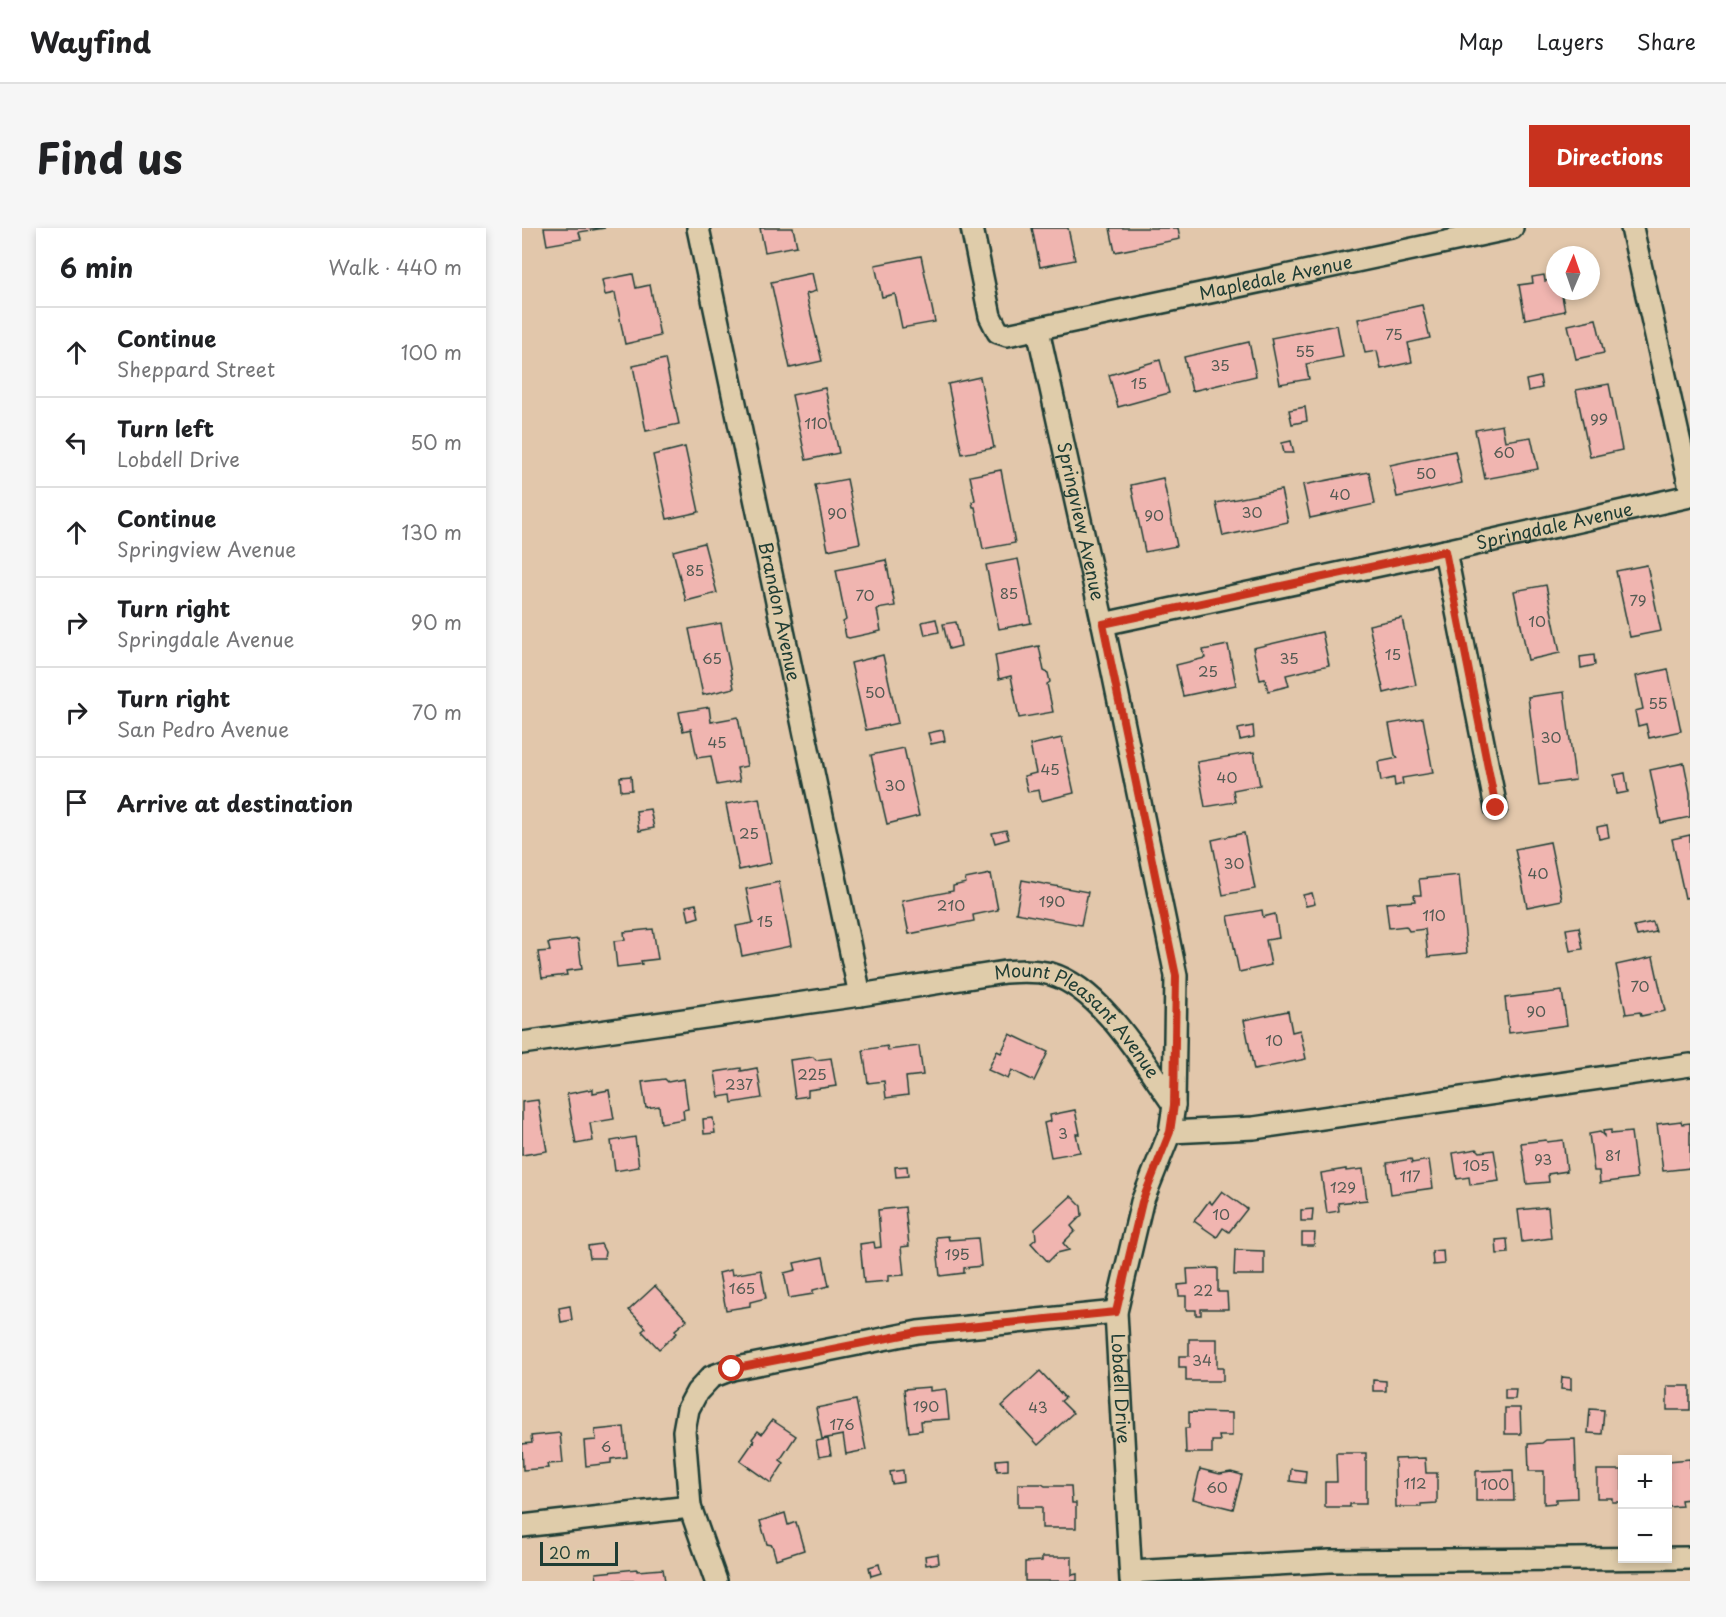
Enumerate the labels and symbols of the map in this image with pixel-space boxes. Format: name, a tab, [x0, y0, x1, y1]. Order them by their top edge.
north arrow	[1546, 246, 1600, 300]
street label: Mapledale Avenue	[1197, 247, 1355, 306]
house number: 75	[1385, 322, 1403, 345]
house number: 55	[1295, 339, 1315, 362]
house number: 35	[1210, 353, 1230, 376]
house number: 15	[1131, 371, 1147, 394]
house number: 99	[1590, 407, 1608, 430]
house number: 110	[804, 411, 828, 434]
street label: Springview Avenue	[1051, 439, 1112, 603]
house number: 60	[1493, 440, 1515, 463]
house number: 50	[1416, 461, 1436, 484]
house number: 40	[1330, 482, 1350, 505]
street label: Springdale Avenue	[1473, 494, 1635, 556]
house number: 30	[1242, 500, 1262, 523]
house number: 90	[827, 501, 847, 524]
house number: 90	[1144, 503, 1164, 526]
street label: Brandon Avenue	[753, 539, 808, 683]
house number: 85	[686, 558, 704, 581]
house number: 85	[1000, 581, 1018, 604]
house number: 70	[855, 583, 875, 606]
house number: 79	[1629, 588, 1647, 611]
house number: 10	[1528, 609, 1546, 632]
house number: 15	[1385, 642, 1401, 665]
house number: 65	[702, 646, 722, 669]
house number: 35	[1279, 646, 1299, 669]
house number: 25	[1198, 659, 1218, 682]
house number: 50	[865, 680, 885, 703]
house number: 55	[1648, 691, 1668, 714]
house number: 30	[1541, 725, 1561, 748]
house number: 45	[707, 730, 727, 753]
house number: 45	[1040, 757, 1060, 780]
house number: 40	[1217, 765, 1237, 788]
house number: 30	[885, 773, 905, 796]
route end	[1482, 794, 1508, 820]
house number: 25	[739, 821, 759, 844]
house number: 30	[1224, 851, 1244, 874]
house number: 40	[1528, 861, 1548, 884]
house number: 190	[1039, 889, 1065, 912]
house number: 210	[937, 893, 965, 916]
house number: 110	[1422, 903, 1446, 926]
house number: 15	[757, 909, 773, 932]
street label: Mount Pleasant Avenue	[992, 956, 1167, 1083]
house number: 70	[1630, 974, 1650, 997]
house number: 90	[1526, 999, 1546, 1022]
house number: 10	[1265, 1028, 1283, 1051]
house number: 225	[797, 1062, 827, 1085]
house number: 237	[725, 1072, 753, 1095]
house number: 3	[1058, 1121, 1068, 1144]
house number: 81	[1605, 1143, 1621, 1166]
house number: 93	[1534, 1147, 1552, 1170]
house number: 105	[1462, 1153, 1490, 1176]
house number: 117	[1399, 1164, 1421, 1187]
house number: 129	[1330, 1175, 1356, 1198]
house number: 10	[1212, 1202, 1230, 1225]
house number: 195	[944, 1242, 970, 1265]
house number: 165	[729, 1276, 755, 1299]
house number: 22	[1193, 1278, 1213, 1301]
street label: Lobdell Drive	[1105, 1332, 1138, 1444]
house number: 34	[1192, 1348, 1212, 1371]
route start	[718, 1355, 744, 1381]
house number: 190	[913, 1394, 939, 1417]
house number: 43	[1028, 1395, 1048, 1418]
house number: 176	[829, 1412, 855, 1435]
house number: 6	[601, 1434, 611, 1457]
house number: 112	[1403, 1471, 1427, 1494]
house number: 100	[1481, 1472, 1509, 1495]
house number: 60	[1206, 1475, 1228, 1498]
scale bar	[540, 1539, 618, 1566]

